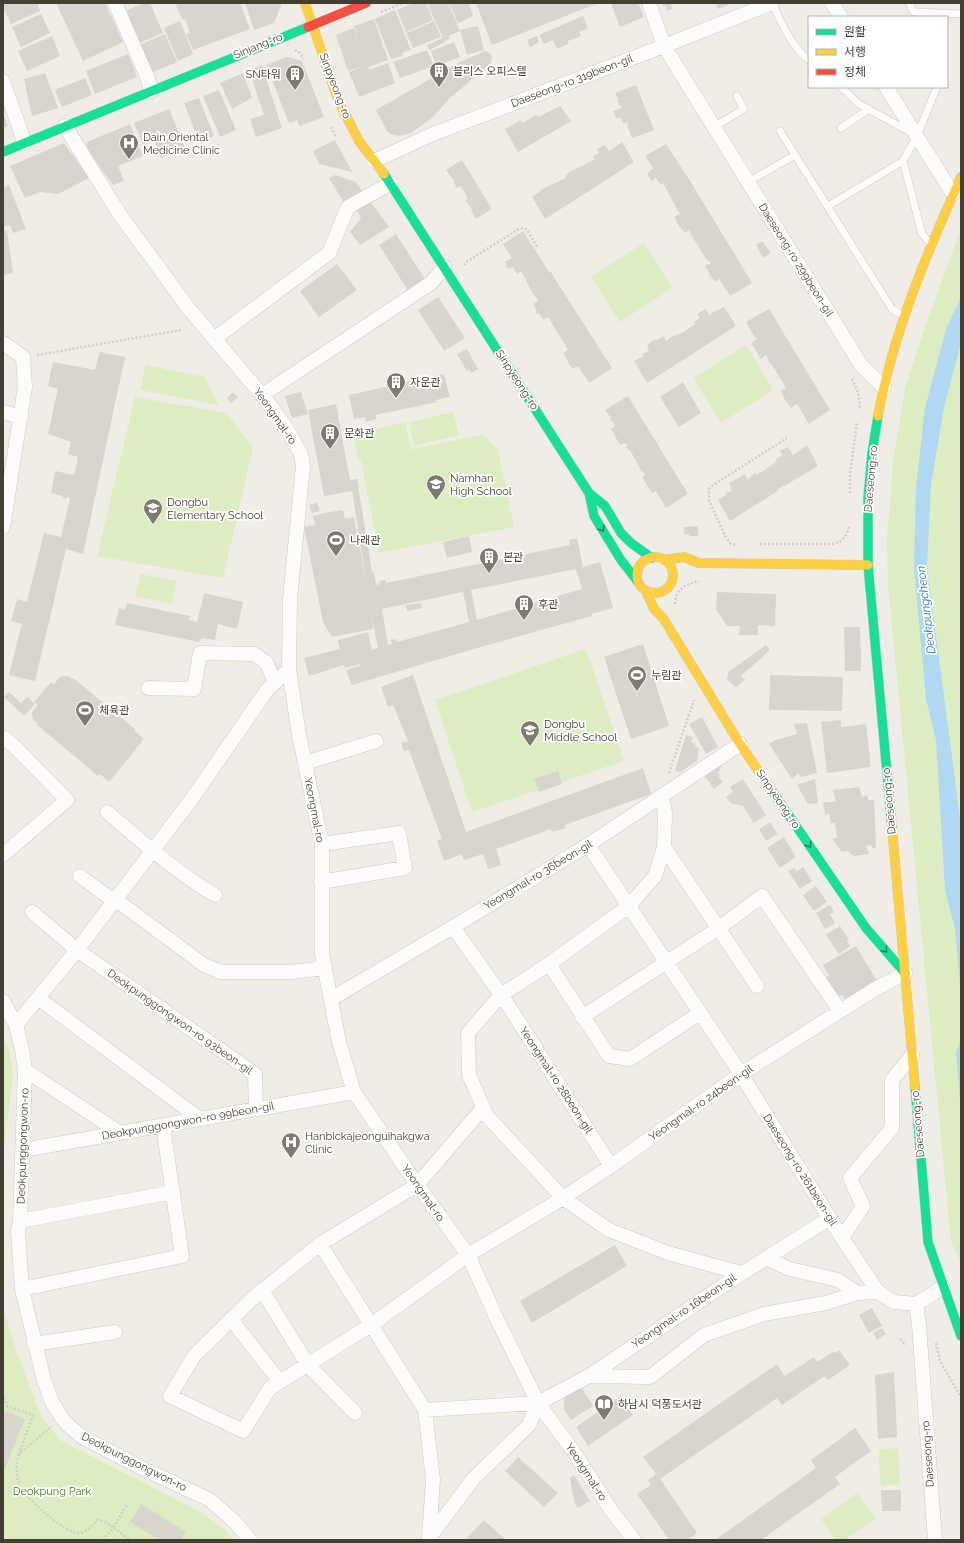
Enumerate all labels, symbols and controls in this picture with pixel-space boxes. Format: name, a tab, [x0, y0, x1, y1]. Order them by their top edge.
legend	[808, 16, 948, 88]
text: 원활	[844, 25, 866, 39]
street label: Sinjang-ro	[231, 30, 285, 62]
text: 서행	[844, 45, 866, 59]
street label: Sinpyeong-ro	[317, 51, 354, 121]
street label: Daeseong-ro 319beon-gil	[509, 52, 635, 110]
building icon: 블리스 오피스텔	[428, 60, 450, 88]
building icon: SN타워	[284, 63, 306, 91]
place label: 블리스 오피스텔	[453, 65, 527, 78]
text: 정체	[844, 65, 866, 79]
place label: SN타워	[246, 68, 281, 81]
place label: Dain Oriental Medicine Clinic	[143, 131, 220, 157]
hospital icon: Dain Oriental Medicine Clinic	[118, 132, 140, 160]
street label: Daeseong-ro 299beon-gil	[756, 201, 836, 319]
street label: Sinpyeong-ro	[493, 348, 541, 413]
building icon: 자운관	[385, 371, 407, 399]
place label: 자운관	[410, 376, 440, 389]
street label: Yeongmal-ro	[251, 385, 300, 447]
building icon: 문화관	[319, 422, 341, 450]
place label: 문화관	[344, 427, 374, 440]
street label: Daeseong-ro	[862, 445, 880, 513]
place label: Namhan High School	[450, 472, 512, 498]
school or university icon: Namhan High School	[425, 473, 447, 501]
place label: Dongbu Elementary School	[167, 496, 263, 522]
school or university icon: Dongbu Elementary School	[142, 497, 164, 525]
one-way arrow	[597, 525, 605, 532]
sports icon: 나래관	[325, 529, 347, 557]
place label: 나래관	[350, 534, 380, 547]
building icon: 본관	[478, 546, 500, 574]
place label: 본관	[503, 551, 523, 564]
water label: Deokpungcheon	[914, 565, 938, 655]
building icon: 후관	[513, 593, 535, 621]
place label: 후관	[538, 598, 558, 611]
sports icon: 누림관	[626, 664, 648, 692]
place label: 누림관	[651, 669, 681, 682]
sports icon: 체육관	[74, 699, 96, 727]
place label: 체육관	[99, 704, 129, 717]
place label: Dongbu Middle School	[544, 718, 617, 744]
school or university icon: Dongbu Middle School	[519, 719, 541, 747]
street label: Sinpyeong-ro	[753, 767, 803, 832]
street label: Daeseong-ro	[880, 767, 898, 835]
street label: Yeongmal-ro	[301, 776, 327, 844]
street label: Yeongmal-ro 36beon-gil	[481, 837, 595, 913]
one-way arrow	[804, 841, 812, 848]
one-way arrow	[881, 946, 888, 953]
street label: Deokpunggongwon-ro 93beon-gil	[105, 967, 255, 1077]
street label: Yeongmal-ro 28beon-gil	[517, 1024, 595, 1136]
street label: Yeongmal-ro 24beon-gil	[647, 1062, 755, 1144]
street label: Deokpunggongwon-ro	[14, 1087, 32, 1204]
street label: Daeseong-ro	[909, 1090, 927, 1158]
street label: Deokpunggongwon-ro 99beon-gil	[101, 1099, 275, 1143]
street label: Daeseong-ro 261beon-gil	[760, 1112, 840, 1228]
place label: Hanbickajeonguihakgwa Clinic	[305, 1130, 430, 1156]
hospital icon: Hanbickajeonguihakgwa Clinic	[280, 1131, 302, 1159]
street label: Yeongmal-ro	[399, 1162, 448, 1224]
street label: Yeongmal-ro 16beon-gil	[629, 1271, 739, 1351]
library icon: 하남시 덕풍도서관	[593, 1393, 615, 1421]
place label: 하남시 덕풍도서관	[618, 1398, 702, 1411]
street label: Daeseong-ro	[919, 1420, 937, 1488]
street label: Deokpunggongwon-ro	[79, 1430, 189, 1494]
street label: Yeongmal-ro	[563, 1441, 610, 1504]
park label: Deokpung Park	[13, 1485, 91, 1498]

